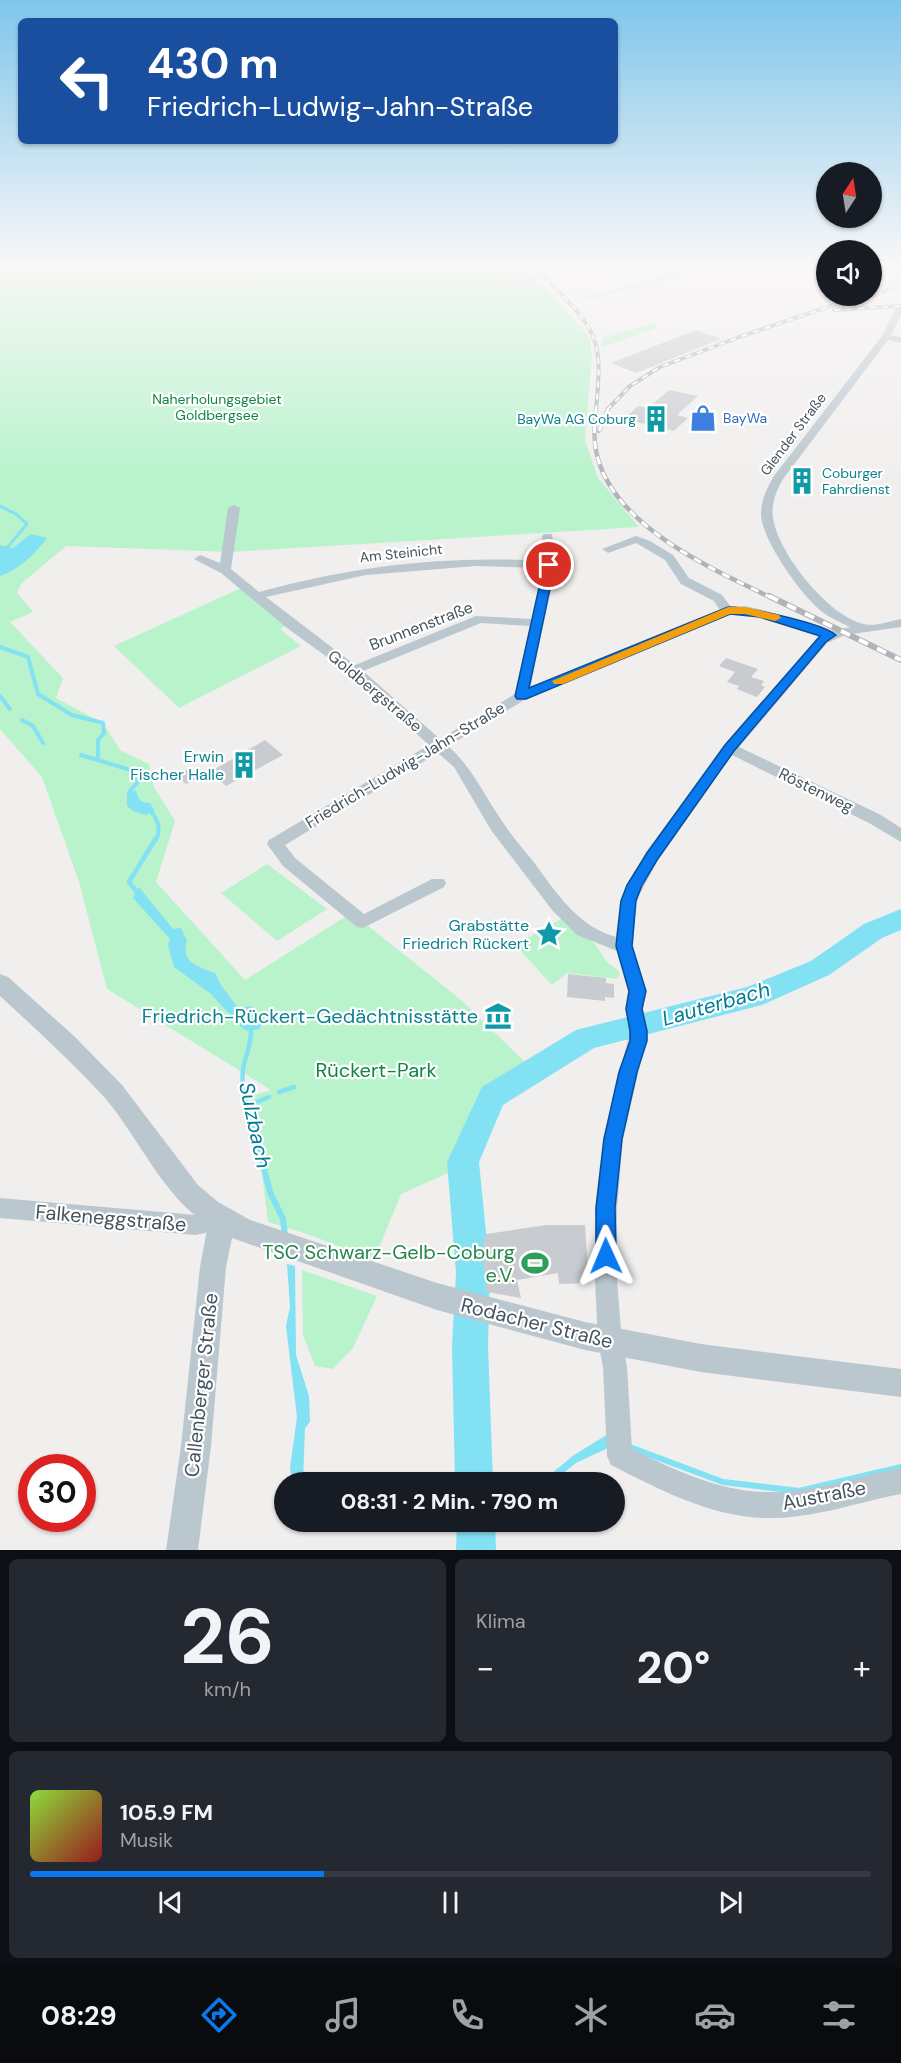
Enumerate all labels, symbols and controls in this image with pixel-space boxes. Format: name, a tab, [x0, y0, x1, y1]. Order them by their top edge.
text: 430 m	[147, 36, 279, 91]
icon: left	[48, 42, 126, 120]
text: Friedrich-Ludwig-Jahn-Straße	[147, 89, 533, 124]
north arrow	[816, 162, 882, 228]
map controls	[816, 162, 882, 306]
button: sound	[816, 240, 882, 306]
street label: Glender Straße	[756, 389, 830, 479]
park label: Naherholungsgebiet Goldbergsee	[152, 390, 282, 424]
shop icon: BayWa	[688, 403, 718, 433]
building icon: BayWa AG Coburg	[641, 404, 671, 434]
place label: BayWa	[723, 409, 767, 427]
place label: BayWa AG Coburg	[517, 410, 636, 428]
place label: Coburger Fahrdienst	[822, 464, 890, 498]
building icon: Coburger Fahrdienst	[787, 466, 817, 496]
pin	[523, 539, 574, 590]
street label: Am Steinicht	[359, 540, 443, 566]
icon: arrive	[532, 548, 565, 581]
street label: Brunnenstraße	[366, 597, 476, 655]
street label: Goldbergstraße	[323, 645, 427, 737]
street label: Friedrich-Ludwig-Jahn-Straße	[302, 697, 508, 833]
place label: Erwin Fischer Halle	[130, 746, 224, 785]
building icon: Erwin Fischer Halle	[229, 750, 259, 780]
street label: Röstenweg	[775, 763, 857, 817]
place label: Grabstätte Friedrich Rückert	[403, 915, 529, 954]
place icon: Grabstätte Friedrich Rückert	[534, 919, 564, 949]
water label: Lauterbach	[659, 975, 773, 1033]
museum icon: Friedrich-Rückert-Gedächtnisstätte	[483, 1001, 513, 1031]
place label: Friedrich-Rückert-Gedächtnisstätte	[142, 1003, 478, 1029]
park label: Rückert-Park	[315, 1057, 437, 1083]
water label: Sulzbach	[232, 1079, 278, 1171]
street label: Falkeneggstraße	[35, 1198, 187, 1238]
position arrow	[574, 1224, 638, 1288]
place label: TSC Schwarz-Gelb-Coburg e.V.	[262, 1239, 515, 1288]
sports icon: TSC Schwarz-Gelb-Coburg e.V.	[520, 1248, 550, 1278]
street label: Callenberger Straße	[178, 1292, 224, 1478]
street label: Rodacher Straße	[458, 1292, 616, 1354]
speed limit sign: 30	[18, 1454, 96, 1532]
street label: Austraße	[780, 1474, 868, 1516]
text: 08:31 · 2 Min. · 790 m	[341, 1487, 558, 1516]
text: 26	[180, 1586, 275, 1687]
text: Klima	[476, 1608, 526, 1634]
text: 20°	[637, 1638, 710, 1697]
text: −	[476, 1646, 494, 1689]
text: +	[853, 1646, 871, 1689]
text: km/h	[204, 1676, 251, 1702]
text: 105.9 FM	[120, 1798, 213, 1827]
text: Musik	[120, 1827, 173, 1853]
icon: previous	[154, 1886, 187, 1919]
icon: pause	[434, 1886, 467, 1919]
icon: next	[714, 1886, 747, 1919]
icon: directions	[198, 1994, 240, 2036]
icon: music	[322, 1994, 364, 2036]
icon: phone	[446, 1994, 488, 2036]
icon: climate	[570, 1994, 612, 2036]
icon: car	[694, 1994, 736, 2036]
icon: filters	[818, 1994, 860, 2036]
text: 08:29	[41, 1998, 117, 2033]

